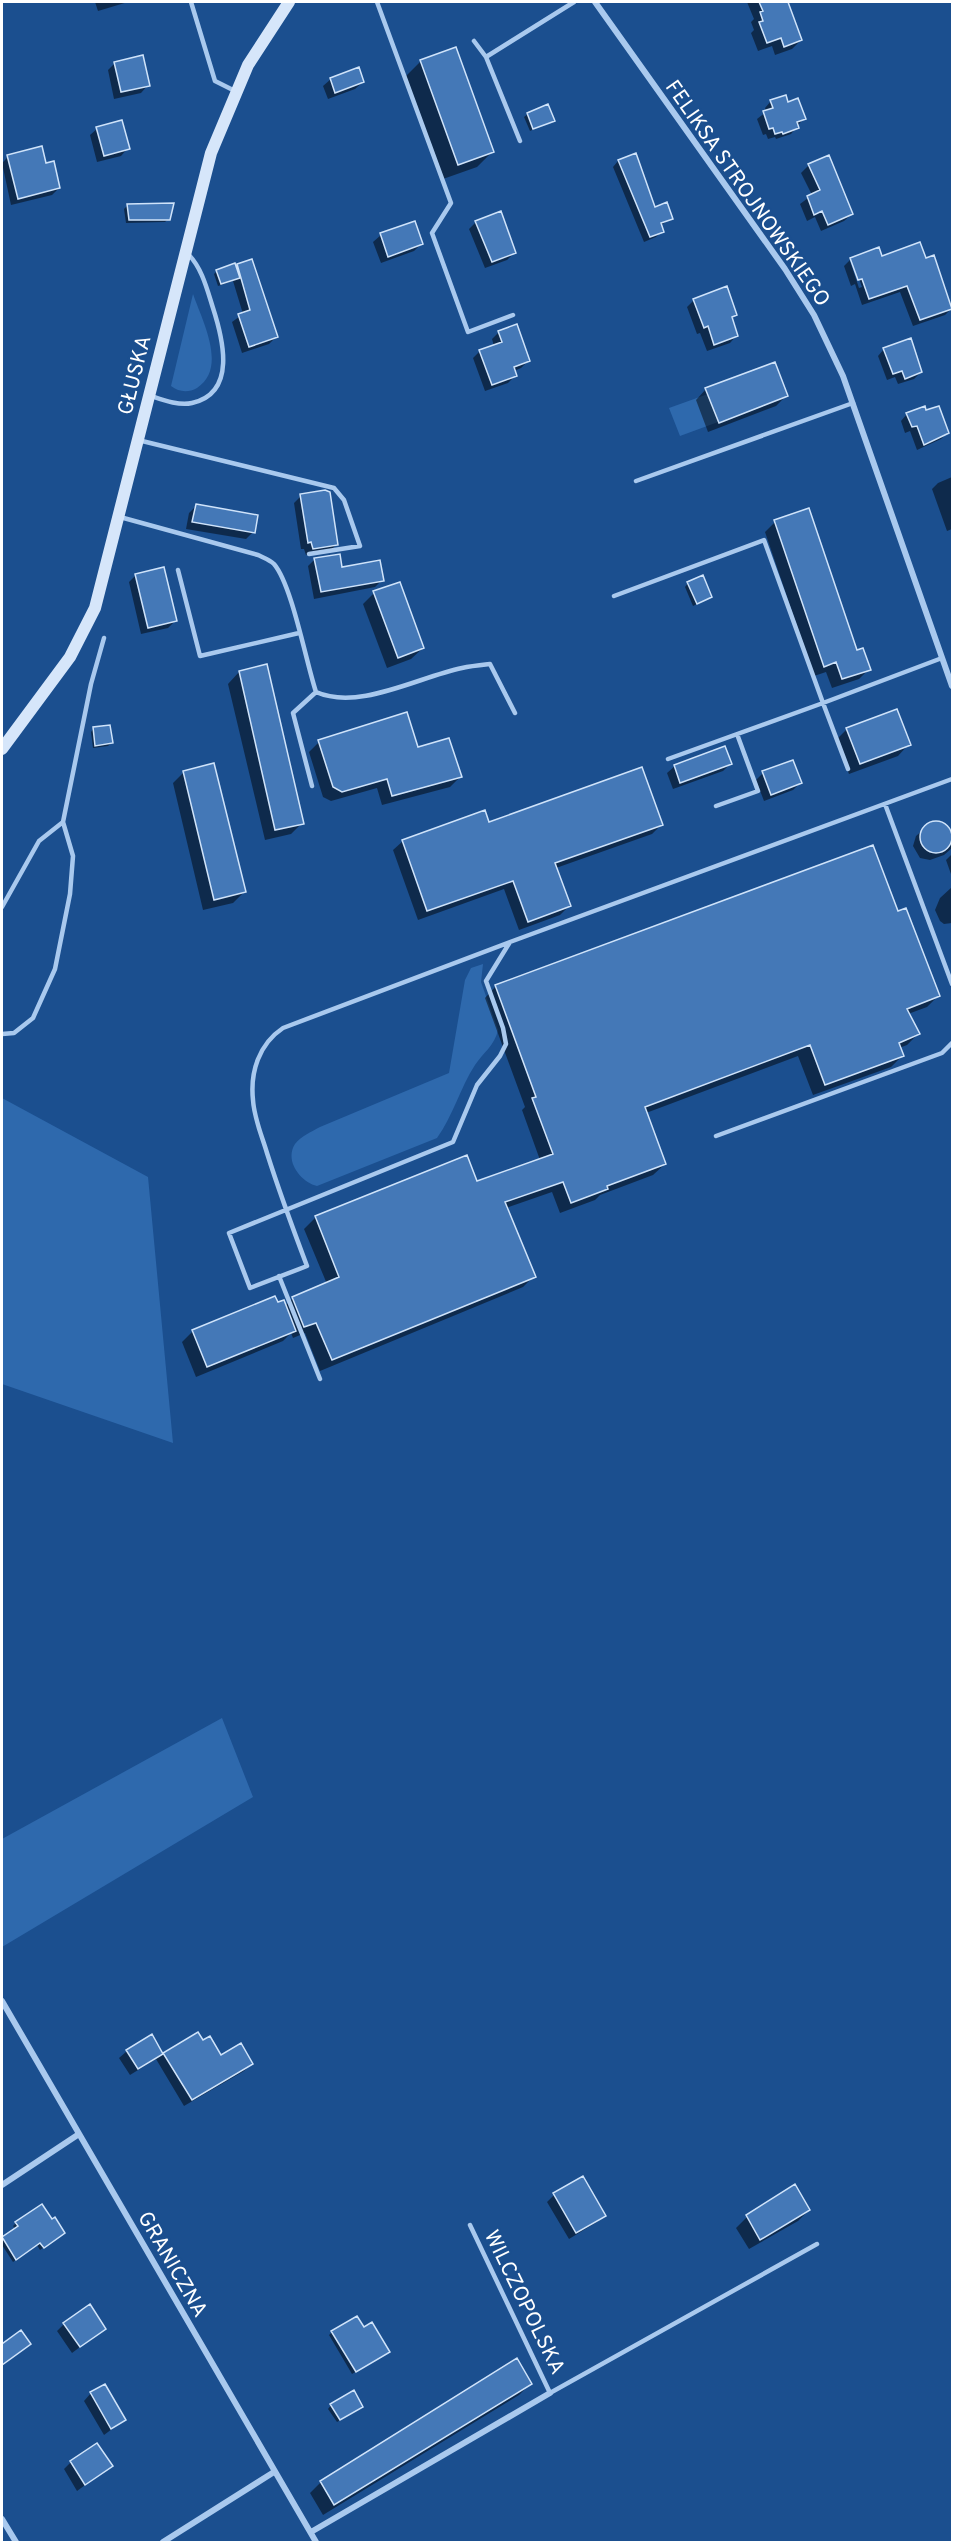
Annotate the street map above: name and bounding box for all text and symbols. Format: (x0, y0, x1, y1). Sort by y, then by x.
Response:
street label: FELIKSA STROJNOWSKIEGO (658, 75, 835, 312)
street label: GŁUSKA (113, 333, 158, 418)
street label: GRANICZNA (131, 2207, 213, 2323)
street label: WILCZOPOLSKA (477, 2226, 570, 2379)

